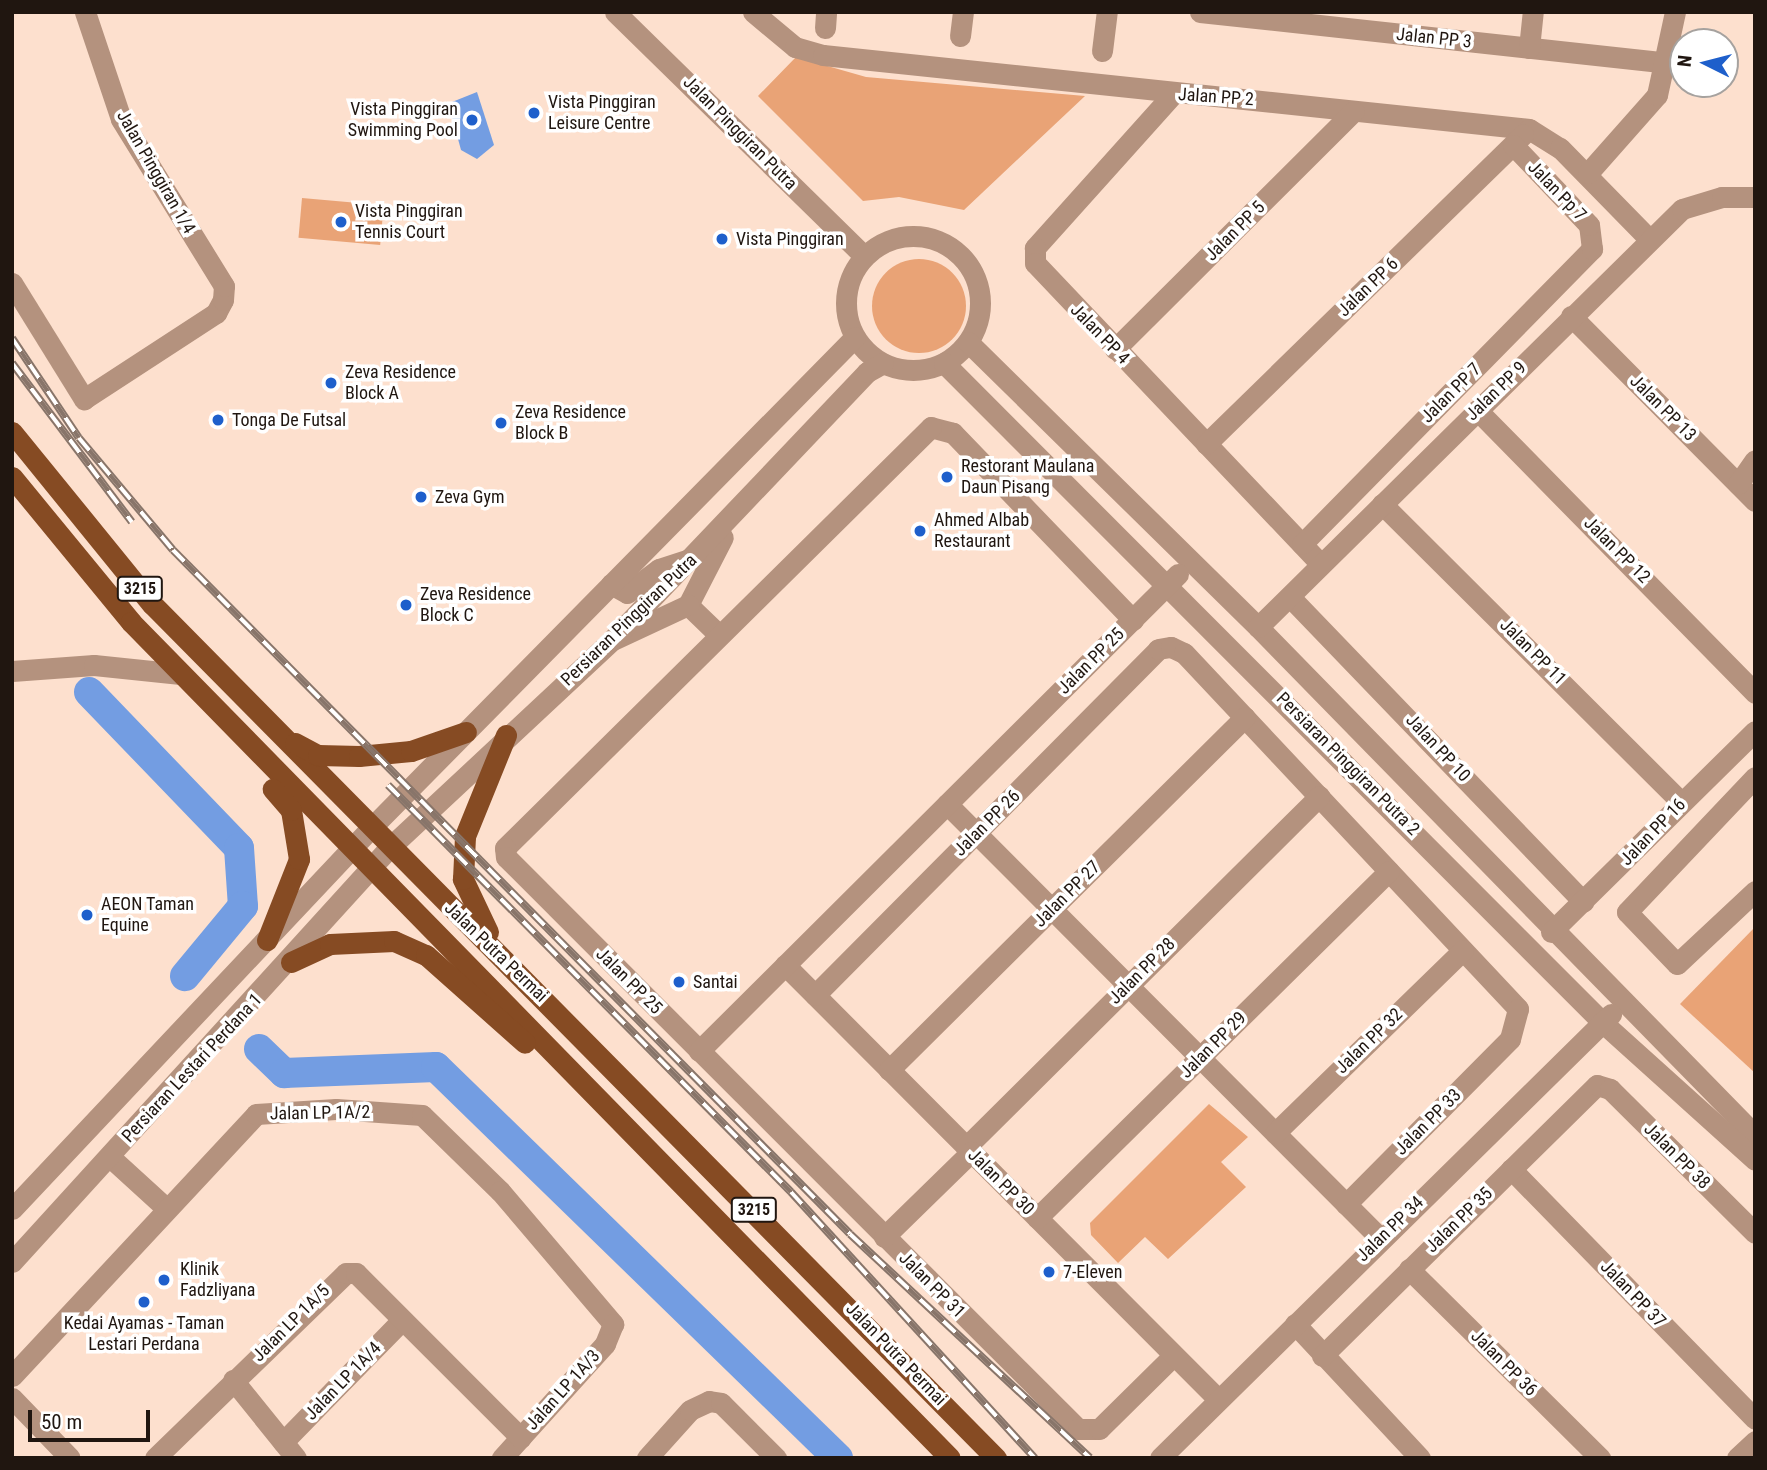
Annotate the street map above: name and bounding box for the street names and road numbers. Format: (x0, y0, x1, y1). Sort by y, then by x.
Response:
street label: Jalan PP 3 (1395, 23, 1473, 53)
street label: Jalan Pinggiran Putra (679, 72, 801, 194)
street label: Jalan PP 2 (1177, 84, 1255, 110)
street label: Jalan Pinggiran 1/4 (112, 107, 200, 237)
street label: Jalan Pp 7 (1523, 157, 1591, 225)
street label: Jalan PP 5 (1201, 197, 1269, 265)
street label: Jalan PP 6 (1333, 253, 1403, 321)
street label: Jalan PP 4 (1066, 299, 1134, 369)
street label: Jalan PP 9 (1461, 357, 1531, 425)
street label: Jalan PP 7 (1417, 359, 1485, 427)
street label: Jalan PP 13 (1625, 370, 1701, 446)
street label: Jalan PP 12 (1579, 512, 1655, 588)
street label: Persiaran Pinggiran Putra (557, 550, 701, 690)
road number: 3215 (116, 576, 164, 602)
street label: Jalan PP 11 (1495, 614, 1571, 690)
street label: Jalan PP 25 (1053, 623, 1129, 699)
street label: Persiaran Pinggiran Putra 2 (1272, 688, 1424, 840)
street label: Jalan PP 10 (1401, 710, 1475, 786)
street label: Jalan PP 26 (949, 785, 1025, 861)
street label: Jalan PP 16 (1616, 794, 1690, 870)
street label: Jalan PP 27 (1029, 856, 1105, 932)
street label: Jalan Putra Permai (440, 897, 552, 1007)
street label: Jalan PP 28 (1104, 933, 1180, 1009)
street label: Jalan PP 25 (591, 943, 667, 1019)
street label: Persiaran Lestari Perdana 1 (117, 989, 267, 1147)
street label: Jalan PP 32 (1331, 1004, 1407, 1078)
street label: Jalan PP 29 (1175, 1007, 1251, 1083)
street label: Jalan PP 33 (1390, 1084, 1466, 1160)
street label: Jalan LP 1A/2 (270, 1101, 370, 1125)
street label: Jalan PP 38 (1639, 1118, 1715, 1194)
street label: Jalan PP 30 (963, 1144, 1039, 1220)
street label: Jalan PP 35 (1421, 1183, 1497, 1257)
street label: Jalan PP 34 (1352, 1192, 1428, 1266)
road number: 3215 (730, 1198, 778, 1222)
street label: Jalan PP 31 (894, 1247, 970, 1323)
street label: Jalan PP 37 (1596, 1256, 1670, 1332)
street label: Jalan LP 1A/5 (248, 1280, 334, 1366)
street label: Jalan Putra Permai (841, 1298, 951, 1410)
street label: Jalan PP 36 (1466, 1325, 1542, 1401)
street label: Jalan LP 1A/4 (300, 1337, 386, 1425)
street label: Jalan LP 1A/3 (521, 1345, 605, 1435)

